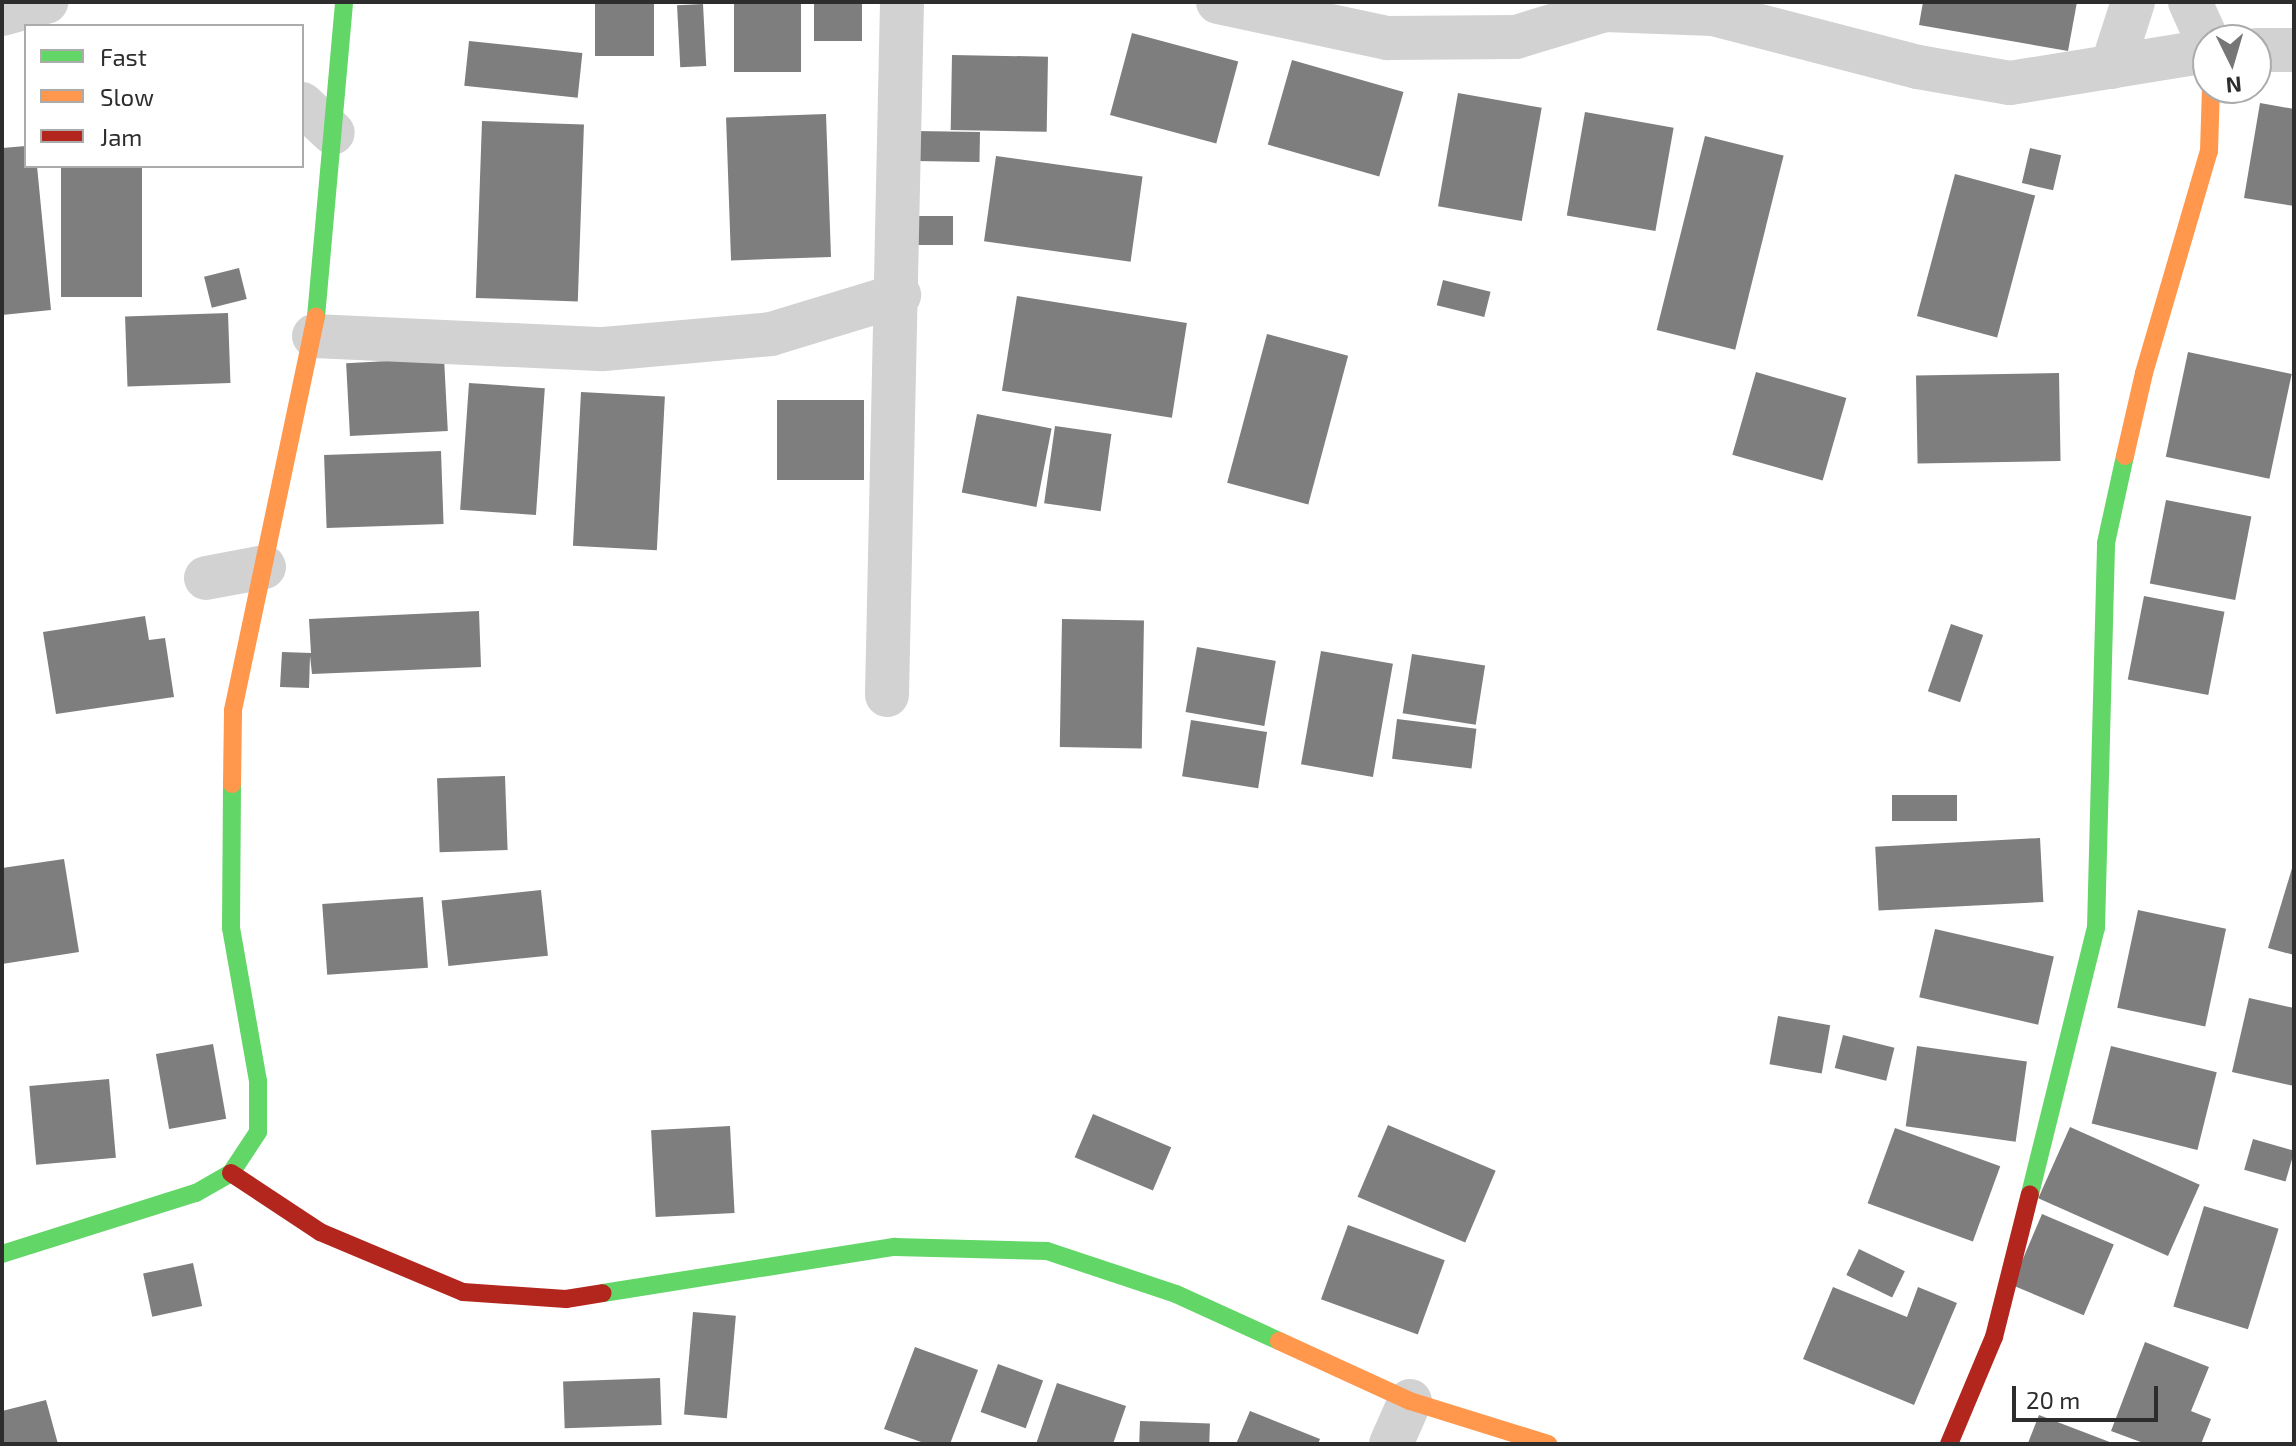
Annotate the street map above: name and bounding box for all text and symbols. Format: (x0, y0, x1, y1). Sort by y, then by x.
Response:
legend (24, 24, 304, 168)
north arrow (2192, 24, 2272, 104)
text: Fast (100, 42, 147, 71)
text: N (2225, 72, 2243, 100)
text: Slow (100, 82, 154, 111)
text: Jam (100, 122, 142, 151)
scale bar (2016, 1370, 2162, 1420)
text: 20 m (2026, 1385, 2080, 1414)

